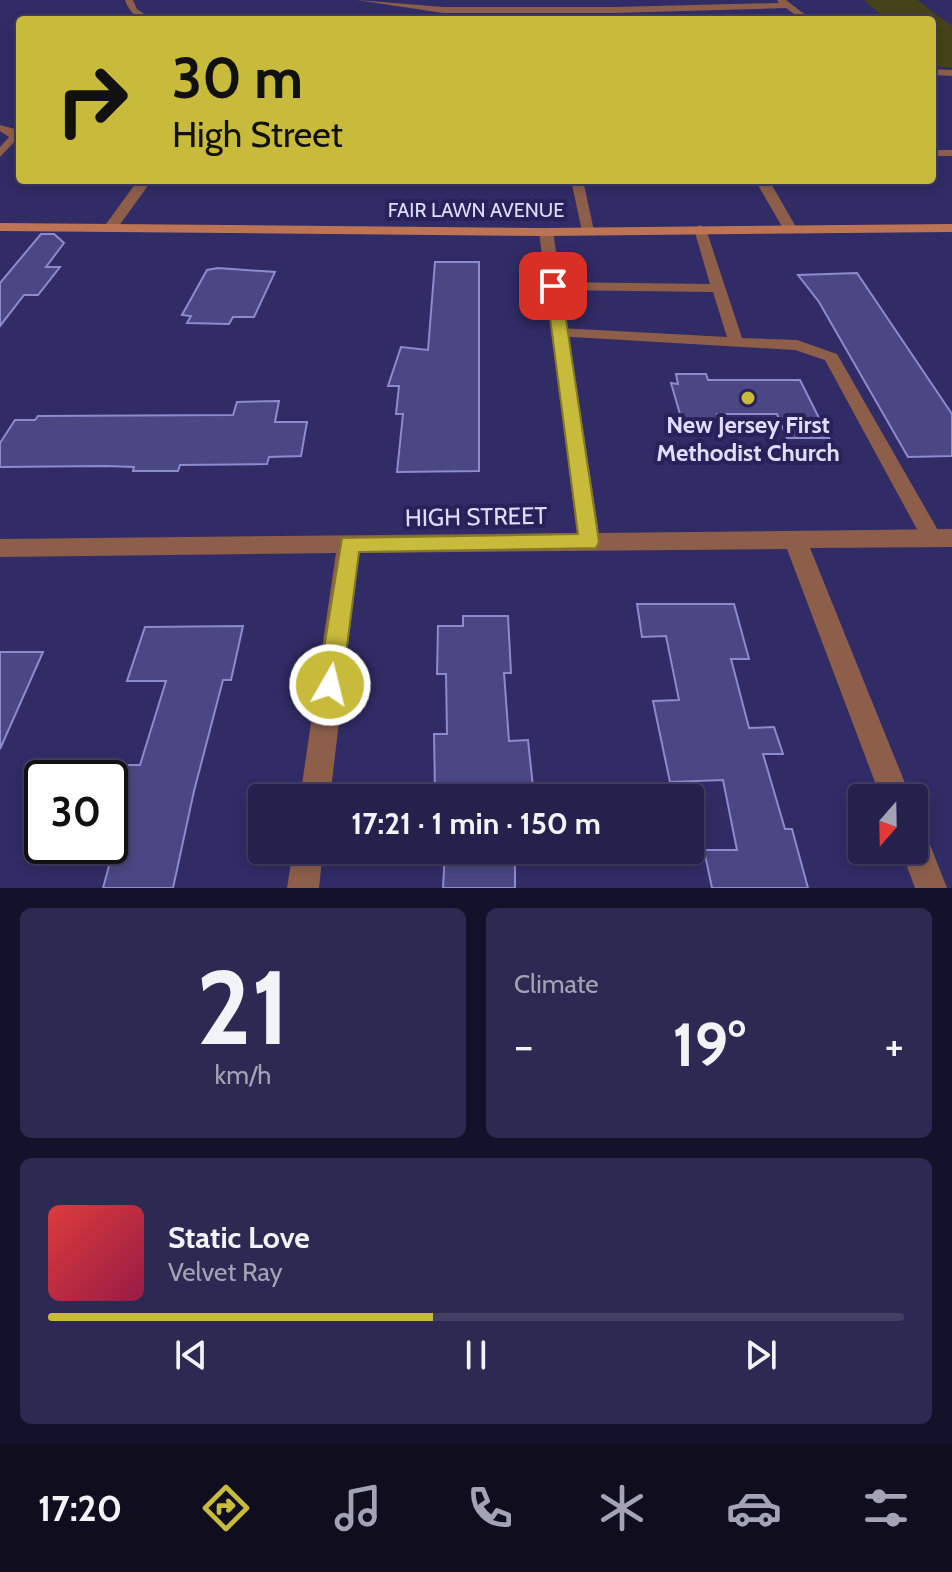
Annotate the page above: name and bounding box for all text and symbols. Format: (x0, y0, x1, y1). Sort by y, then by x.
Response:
text: 30 m (172, 44, 303, 112)
icon: right (40, 48, 144, 152)
text: High Street (172, 112, 343, 156)
street label: FAIR LAWN AVENUE (388, 198, 564, 222)
pin (519, 252, 587, 320)
icon: arrive (531, 264, 575, 308)
marker: New Jersey First Methodist Church (739, 389, 757, 407)
place label: New Jersey First Methodist Church (656, 410, 840, 467)
street label: HIGH STREET (405, 501, 548, 532)
position arrow (288, 643, 372, 727)
speed limit sign: 30 (24, 760, 128, 864)
north arrow (848, 784, 928, 864)
map controls (848, 784, 928, 864)
text: 17:21 · 1 min · 150 m (351, 805, 601, 842)
text: 21 (196, 944, 290, 1070)
text: Climate (514, 968, 599, 1000)
text: 19° (672, 1008, 746, 1081)
text: − (514, 1019, 533, 1072)
text: + (885, 1019, 904, 1072)
text: km/h (215, 1059, 271, 1091)
text: Static Love (168, 1219, 310, 1256)
text: Velvet Ray (168, 1256, 283, 1288)
icon: previous (169, 1333, 213, 1377)
icon: pause (454, 1333, 498, 1377)
icon: next (739, 1333, 783, 1377)
icon: directions (198, 1480, 254, 1536)
icon: music (330, 1480, 386, 1536)
icon: phone (462, 1480, 518, 1536)
icon: climate (594, 1480, 650, 1536)
icon: car (726, 1480, 782, 1536)
icon: filters (858, 1480, 914, 1536)
text: 17:20 (38, 1486, 122, 1530)

